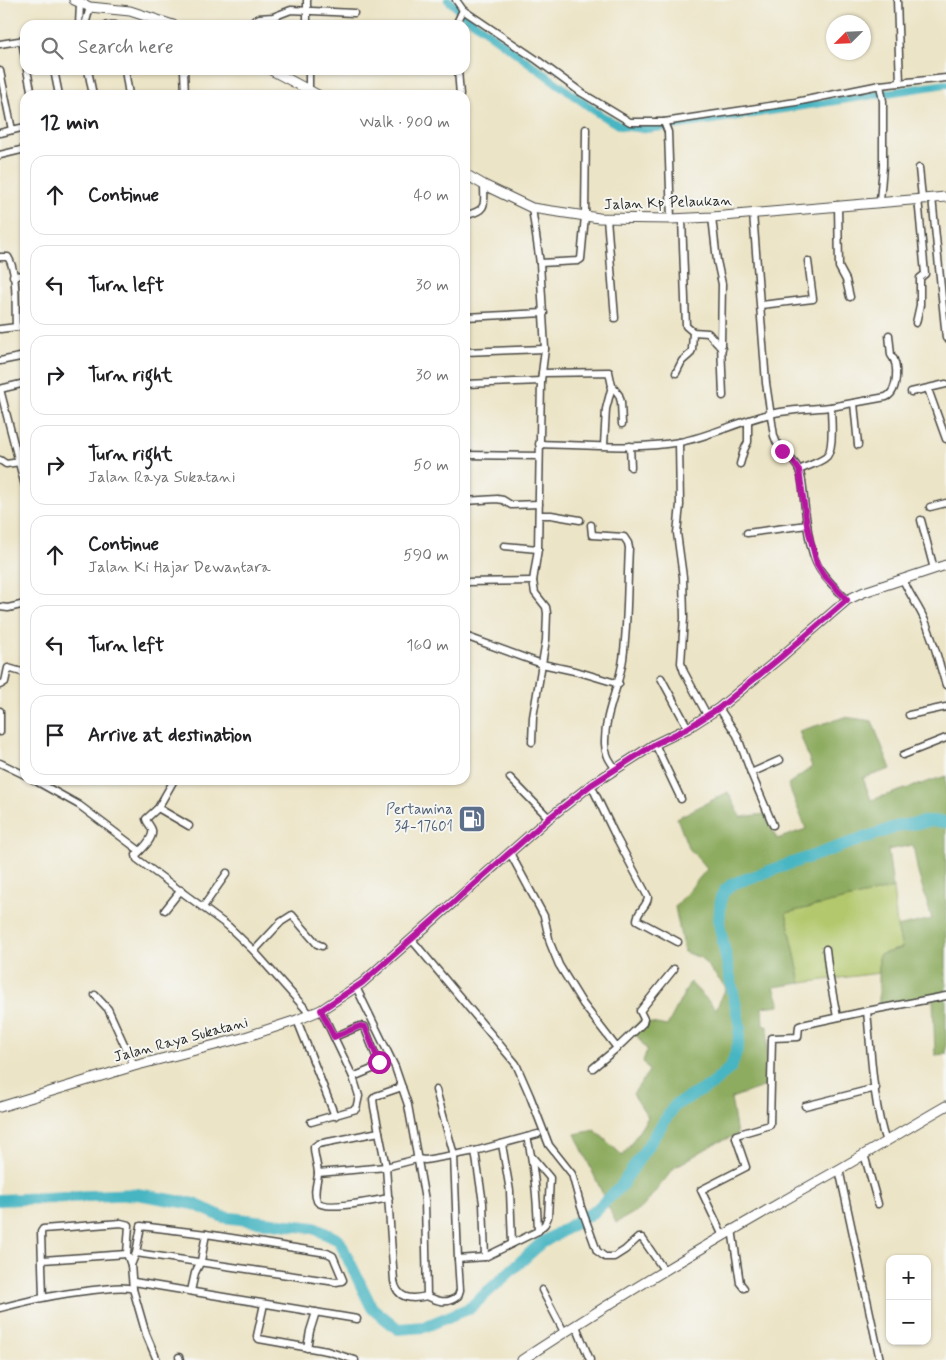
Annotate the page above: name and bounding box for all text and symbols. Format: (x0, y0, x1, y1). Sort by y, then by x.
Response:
north arrow (826, 15, 871, 60)
search box (20, 20, 470, 75)
icon: search (38, 34, 66, 62)
text: Search here (78, 35, 174, 60)
text: 12 min (40, 109, 99, 137)
text: Walk · 900 m (359, 112, 450, 133)
icon: ahead (41, 181, 69, 209)
text: Continue (88, 183, 159, 208)
text: 40 m (413, 185, 449, 206)
street label: Jalan Kp Pelaukan (604, 191, 733, 215)
icon: left (41, 271, 69, 299)
text: Turn left (88, 273, 164, 298)
text: 30 m (416, 275, 449, 296)
icon: right (41, 361, 69, 389)
text: Turn right (88, 363, 172, 388)
text: 30 m (416, 365, 449, 386)
route end (771, 440, 794, 463)
text: Turn right (88, 442, 172, 467)
icon: right (41, 451, 69, 479)
text: 50 m (413, 455, 449, 476)
text: Jalan Raya Sukatani (88, 467, 235, 488)
text: Continue (88, 532, 159, 557)
icon: ahead (41, 541, 69, 569)
text: 590 m (403, 545, 449, 566)
text: Jalan Ki Hajar Dewantara (88, 557, 271, 578)
icon: left (41, 631, 69, 659)
text: Turn left (88, 633, 164, 658)
text: 160 m (406, 635, 449, 656)
icon: arrive (41, 721, 69, 749)
text: Arrive at destination (88, 723, 252, 748)
place label: Pertamina 34-17601 (386, 800, 453, 837)
fuel station icon: Pertamina 34-17601 (457, 804, 487, 834)
street label: Jalan Raya Sukatani (112, 1012, 250, 1068)
route start (368, 1051, 391, 1074)
map controls (886, 1255, 931, 1345)
button: + (886, 1255, 931, 1300)
button: − (886, 1300, 931, 1345)

